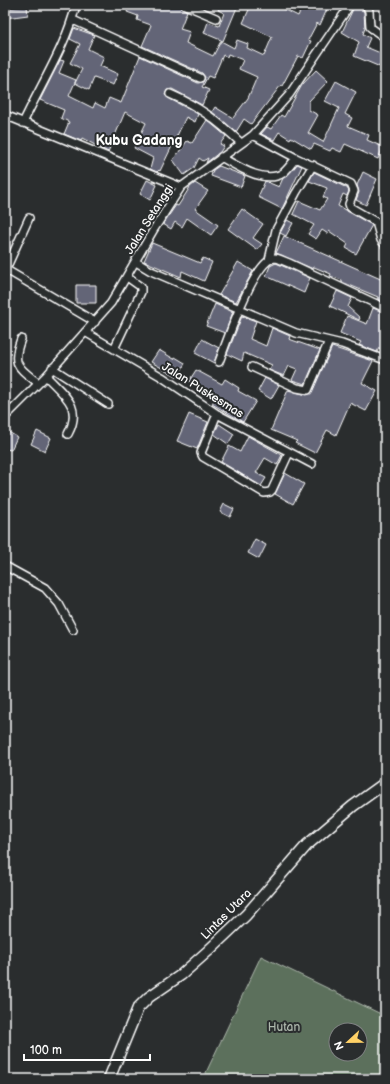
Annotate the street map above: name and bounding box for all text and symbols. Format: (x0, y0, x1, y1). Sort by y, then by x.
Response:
district label: Kubu Gadang (96, 132, 183, 149)
street label: Jalan Setanggi (122, 181, 177, 257)
street label: Jalan Puskesmas (159, 359, 247, 422)
street label: Lintas Utara (198, 886, 255, 943)
park label: Hutan (268, 1020, 300, 1035)
north arrow (328, 1022, 368, 1062)
scale bar (24, 1036, 150, 1062)
text: N (332, 1039, 347, 1052)
text: 100 m (30, 1043, 62, 1058)

